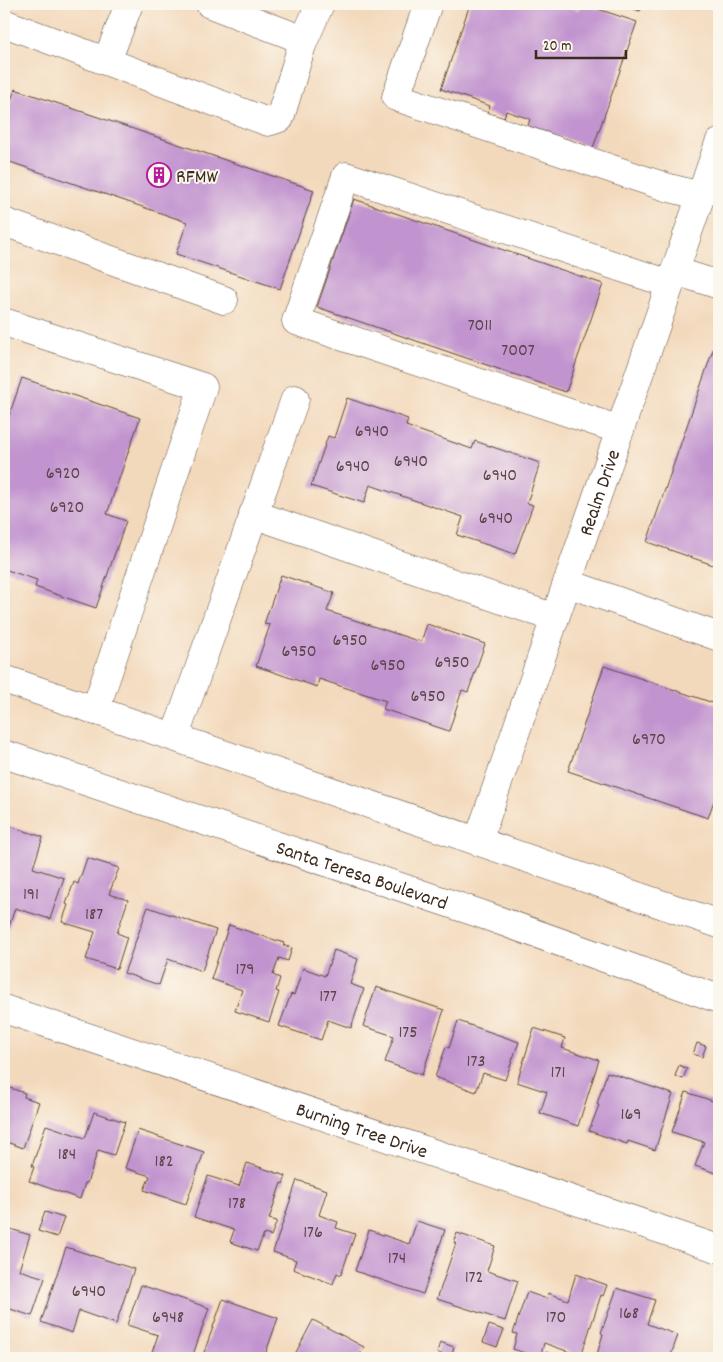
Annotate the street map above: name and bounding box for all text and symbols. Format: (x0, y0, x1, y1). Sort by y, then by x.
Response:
scale bar (536, 28, 626, 60)
text: 20 m (543, 36, 571, 58)
building icon: RFMW (146, 162, 172, 188)
place label: RFMW (176, 164, 218, 192)
house number: 7011 (468, 314, 492, 339)
house number: 7007 (501, 339, 535, 364)
house number: 6940 (355, 420, 389, 445)
street label: Realm Drive (573, 446, 629, 540)
house number: 6940 (394, 450, 428, 475)
house number: 6940 (336, 455, 370, 480)
house number: 6920 (46, 462, 80, 487)
house number: 6940 (483, 464, 517, 489)
house number: 6920 (50, 496, 84, 521)
house number: 6940 (479, 507, 513, 532)
house number: 6950 (332, 629, 368, 654)
house number: 6950 (281, 640, 317, 665)
house number: 6950 (434, 651, 470, 676)
house number: 6950 (370, 654, 406, 679)
house number: 6950 (410, 685, 446, 710)
house number: 6970 (632, 728, 666, 753)
street label: Santa Teresa Boulevard (272, 835, 451, 919)
house number: 191 (23, 883, 39, 908)
house number: 187 (85, 903, 103, 928)
house number: 179 (235, 958, 255, 983)
house number: 177 (319, 985, 337, 1010)
house number: 175 (398, 1021, 418, 1046)
house number: 173 (467, 1050, 485, 1075)
house number: 171 (551, 1061, 565, 1086)
street label: Burning Tree Drive (292, 1097, 431, 1167)
house number: 169 (620, 1103, 642, 1128)
house number: 184 (58, 1143, 76, 1168)
house number: 182 (154, 1150, 174, 1175)
house number: 178 (228, 1192, 246, 1217)
house number: 176 (303, 1221, 323, 1246)
house number: 174 (388, 1247, 406, 1272)
house number: 172 (465, 1266, 483, 1291)
house number: 6940 (72, 1280, 106, 1305)
house number: 168 (619, 1302, 639, 1327)
house number: 6948 (152, 1306, 184, 1331)
house number: 170 (546, 1306, 566, 1331)

